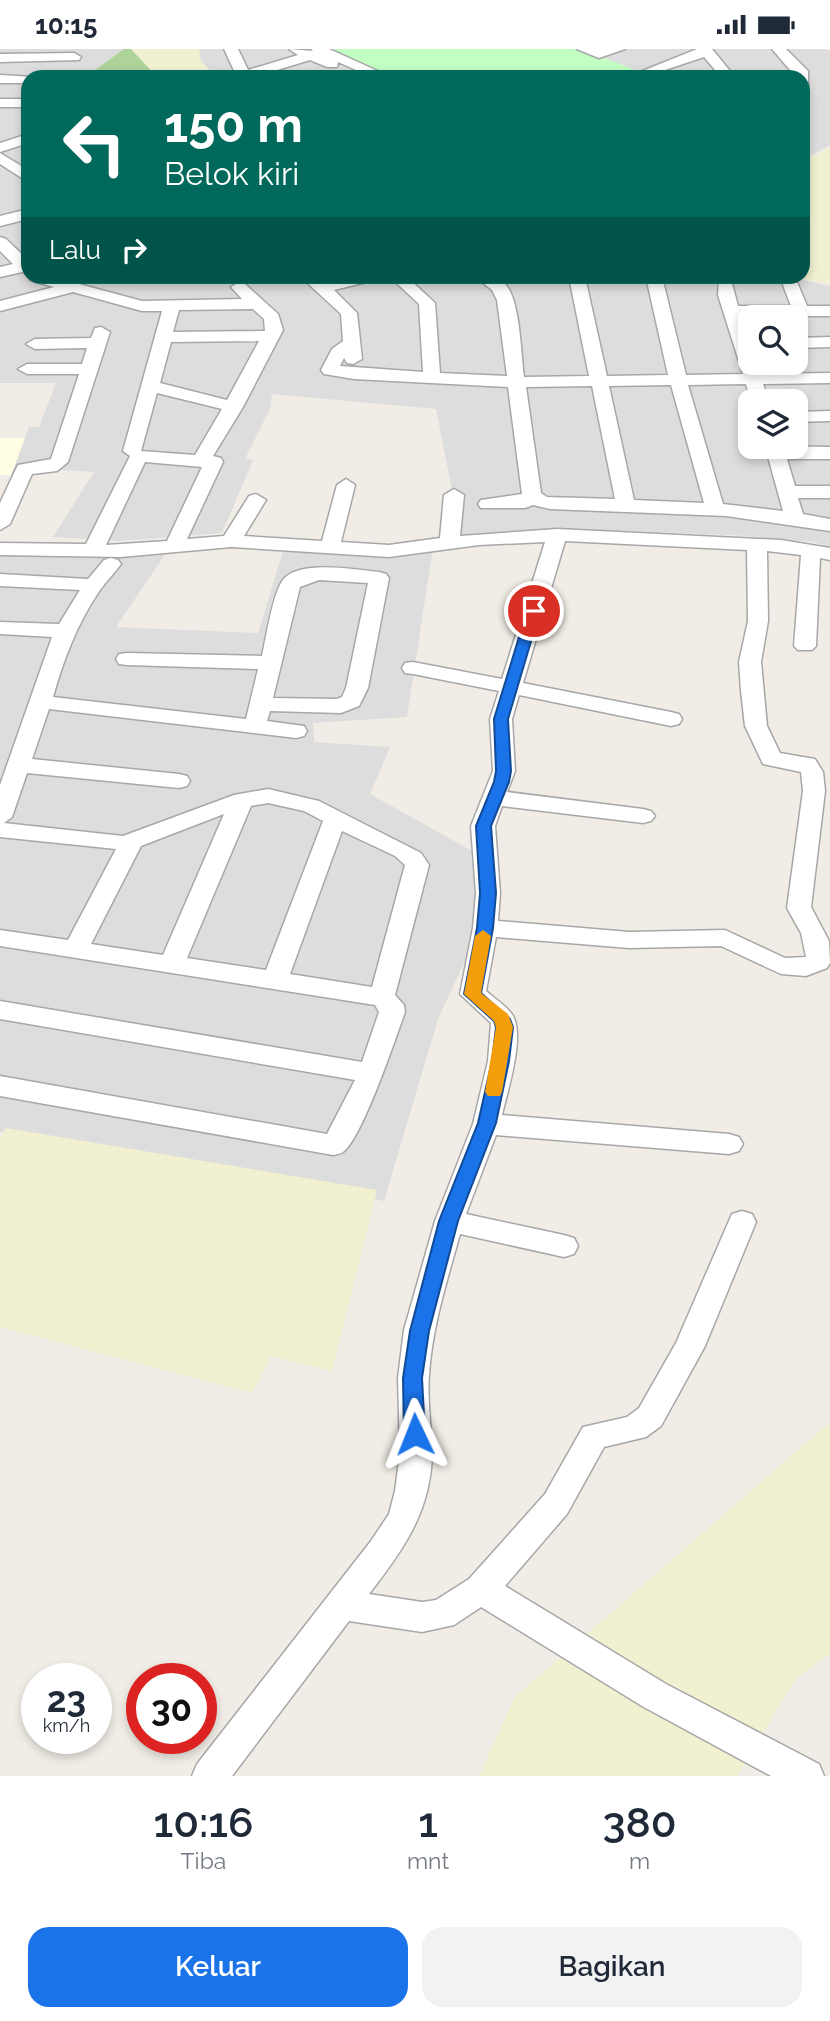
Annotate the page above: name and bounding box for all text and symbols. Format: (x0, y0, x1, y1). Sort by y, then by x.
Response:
text: 10:15 (35, 10, 97, 40)
text: 150 m (164, 96, 303, 153)
icon: left (49, 98, 140, 189)
text: Belok kiri (164, 155, 299, 192)
icon: right (115, 231, 153, 269)
text: Lalu (49, 235, 101, 265)
map controls (738, 305, 808, 459)
button: search (738, 305, 808, 375)
button: layers (738, 389, 808, 459)
pin (504, 581, 564, 641)
icon: arrive (515, 592, 553, 630)
position arrow (378, 1397, 452, 1471)
speed limit sign: 30 (126, 1663, 217, 1754)
text: 23 (47, 1679, 86, 1720)
text: km/h (43, 1715, 90, 1736)
text: 10:16 (153, 1798, 254, 1847)
text: 1 (418, 1798, 438, 1847)
text: 380 (602, 1798, 677, 1847)
text: Tiba (181, 1847, 226, 1874)
text: mnt (407, 1847, 449, 1874)
text: m (629, 1847, 650, 1874)
button: Keluar (28, 1927, 408, 2007)
button: Bagikan (422, 1927, 802, 2007)

